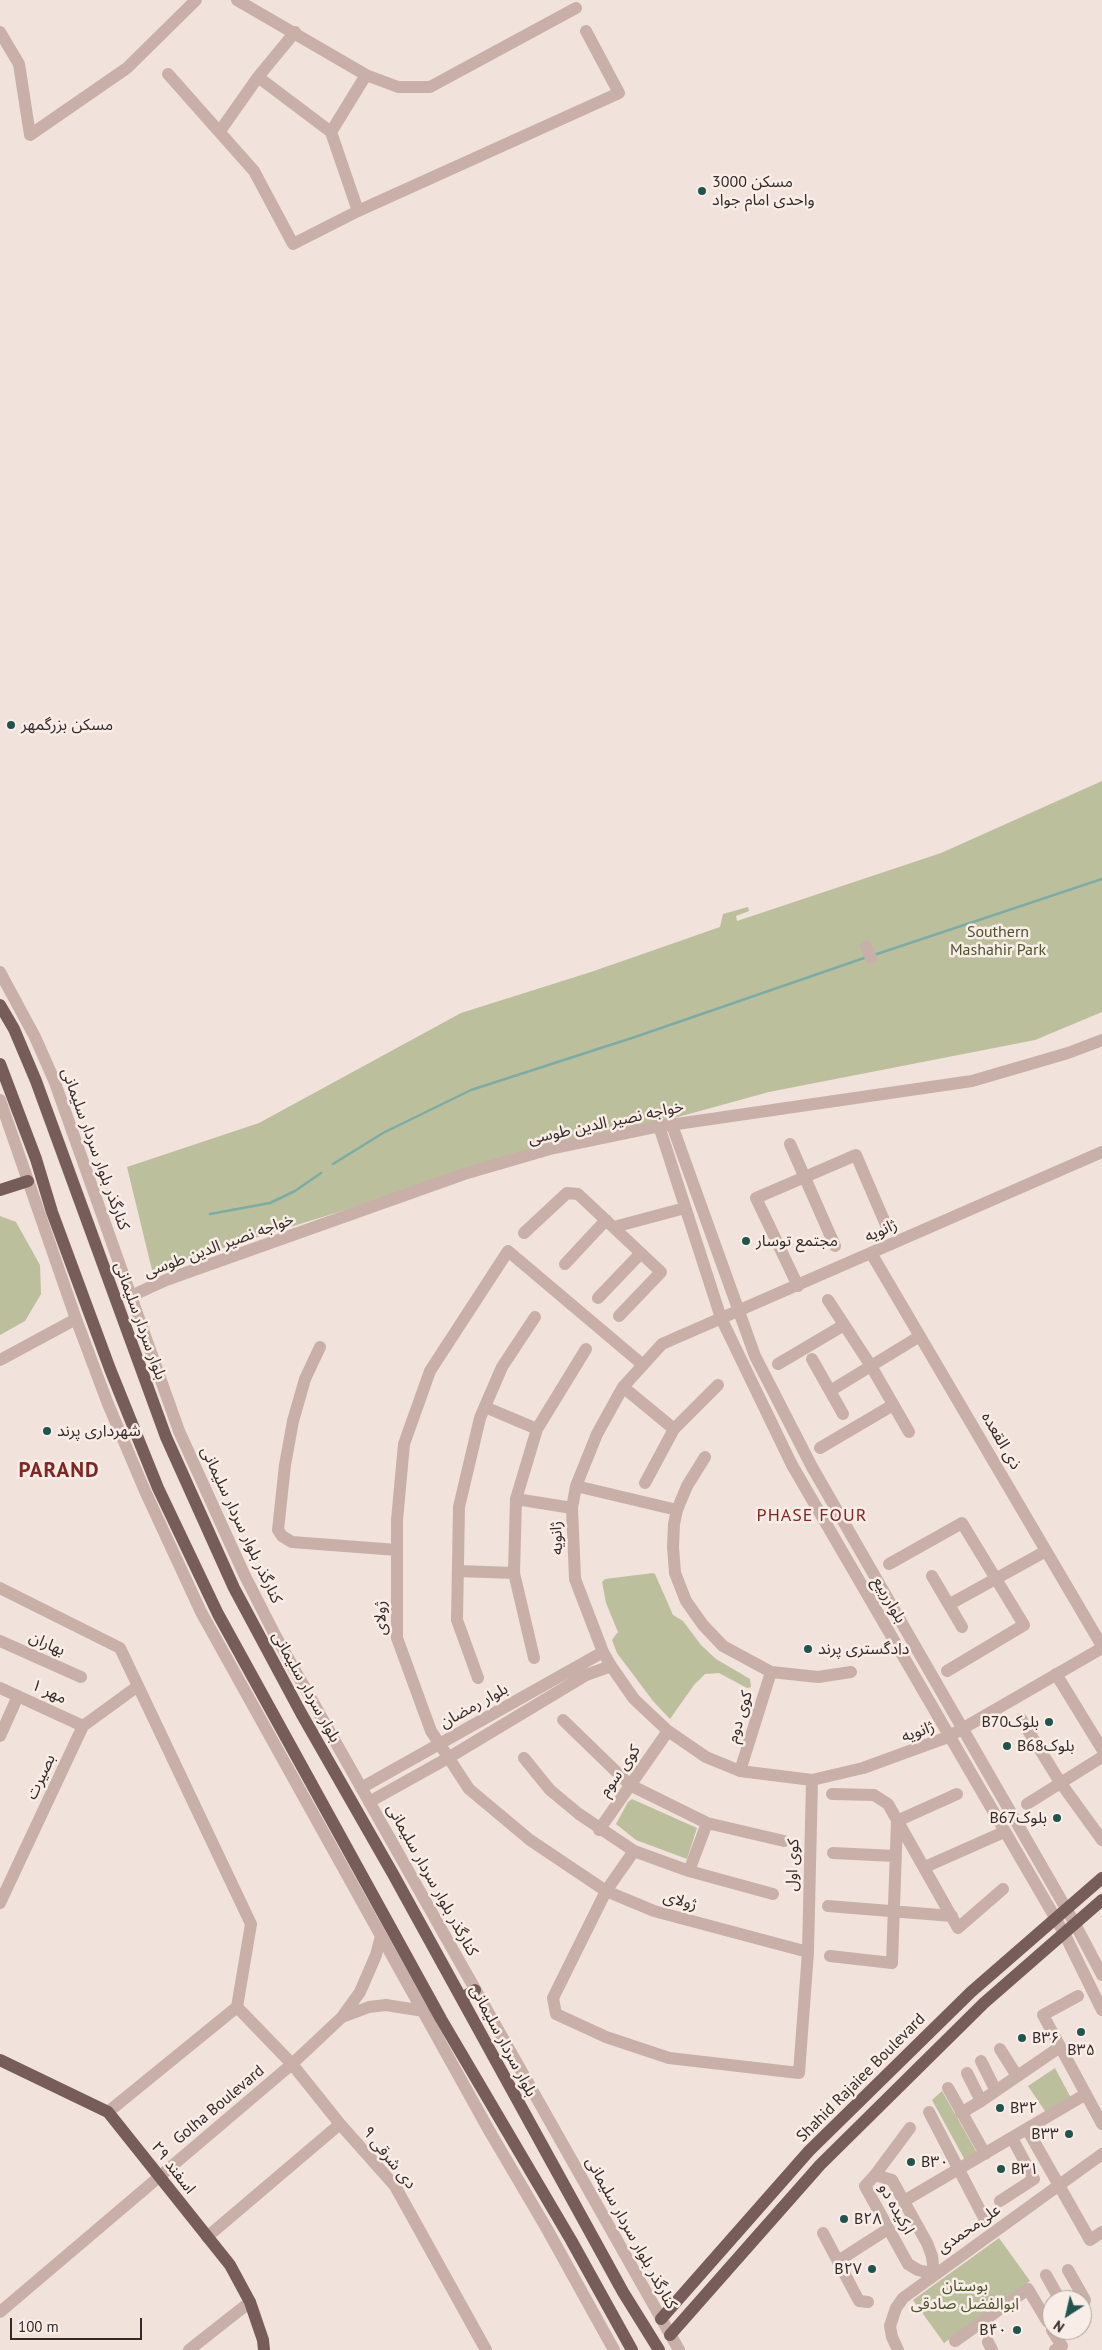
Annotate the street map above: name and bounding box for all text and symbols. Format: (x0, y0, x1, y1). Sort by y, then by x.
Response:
place label: مسکن 3000 واحدی امام جواد (712, 172, 815, 210)
marker: مسکن 3000 واحدی امام جواد (696, 185, 708, 197)
place label: مسکن بزرگمهر (21, 715, 113, 735)
marker: مسکن بزرگمهر (5, 719, 17, 731)
park label: Southern Mashahir Park (950, 922, 1046, 960)
street label: کنارگذر بلوار سردار سلیمانی (57, 1065, 133, 1233)
street label: خواجه نصیر الدین طوسی (527, 1097, 685, 1149)
street label: خواجه نصیر الدین طوسی (141, 1210, 297, 1282)
street label: ژانویه (862, 1215, 900, 1247)
place label: مجتمع توسار (756, 1231, 838, 1251)
marker: مجتمع توسار (740, 1235, 752, 1247)
street label: بلوار سردار سلیمانی (110, 1260, 170, 1382)
street label: ذی القعده (977, 1409, 1025, 1473)
place label: شهرداری پرند (57, 1421, 141, 1441)
marker: شهرداری پرند (41, 1425, 53, 1437)
street label: کنارگذر بلوار سردار سلیمانی (196, 1443, 286, 1607)
district label: PARAND (18, 1458, 100, 1484)
district label: PHASE FOUR (755, 1505, 869, 1527)
street label: ژانویه (547, 1521, 567, 1555)
street label: بلوارربیع (868, 1573, 910, 1627)
street label: ژولای (371, 1601, 391, 1635)
street label: بهاران (26, 1628, 68, 1660)
street label: بلوار سردار سلیمانی (268, 1628, 344, 1746)
place label: دادگستری پرند (818, 1639, 909, 1659)
marker: دادگستری پرند (802, 1643, 814, 1655)
street label: مهر ۱ (29, 1676, 69, 1708)
street label: بلوار رمضان (437, 1679, 511, 1733)
street label: کوی دوم (723, 1689, 757, 1745)
place label: B70بلوک (982, 1712, 1039, 1732)
marker: B70بلوک (1043, 1716, 1055, 1728)
street label: ژانویه (899, 1717, 937, 1747)
place label: B68بلوک (1017, 1736, 1074, 1756)
marker: B68بلوک (1001, 1740, 1013, 1752)
street label: کوی سوم (595, 1742, 645, 1800)
street label: بصیرت (22, 1751, 60, 1803)
street label: کنارگذر بلوار سردار سلیمانی (382, 1801, 482, 1959)
place label: B67بلوک (990, 1808, 1047, 1828)
marker: B67بلوک (1051, 1812, 1063, 1824)
street label: کوی اول (782, 1838, 804, 1892)
street label: ژولای (661, 1887, 699, 1915)
street label: بلوار سردار سلیمانی (465, 1982, 541, 2100)
street label: Shahid Rajaiee Boulevard (793, 2010, 929, 2146)
marker: B۳۵ (1075, 2026, 1087, 2038)
place label: B۳۶ (1032, 2028, 1060, 2048)
marker: B۳۶ (1016, 2032, 1028, 2044)
place label: B۳۵ (1067, 2040, 1095, 2060)
street label: Golha Boulevard (170, 2061, 268, 2149)
place label: B۳۲ (1010, 2098, 1038, 2118)
marker: B۳۲ (994, 2102, 1006, 2114)
street label: ۹ دی شرقی (358, 2123, 420, 2193)
place label: B۳۳ (1031, 2124, 1059, 2144)
marker: B۳۳ (1063, 2128, 1075, 2140)
street label: ۲۹ اسفند (147, 2138, 199, 2198)
place label: B۳۰ (921, 2152, 949, 2172)
street label: کنارگذر بلوار سردار سلیمانی (581, 2154, 681, 2312)
marker: B۳۰ (905, 2156, 917, 2168)
place label: B۳۱ (1011, 2159, 1039, 2179)
marker: B۳۱ (995, 2163, 1007, 2175)
street label: ارکیده دو (874, 2180, 918, 2238)
street label: علی‌محمدی (934, 2200, 1004, 2258)
place label: B۲۸ (854, 2209, 882, 2229)
marker: B۲۸ (838, 2213, 850, 2225)
place label: B۲۷ (834, 2259, 862, 2279)
marker: B۲۷ (866, 2263, 878, 2275)
park label: بوستان ابوالفضل صادقی (911, 2276, 1019, 2314)
north arrow (1042, 2290, 1092, 2340)
scale bar (12, 2308, 145, 2340)
text: N (1050, 2316, 1068, 2336)
text: 100 m (18, 2317, 59, 2336)
place label: B۴۰ (979, 2320, 1007, 2340)
marker: B۴۰ (1011, 2324, 1023, 2336)

